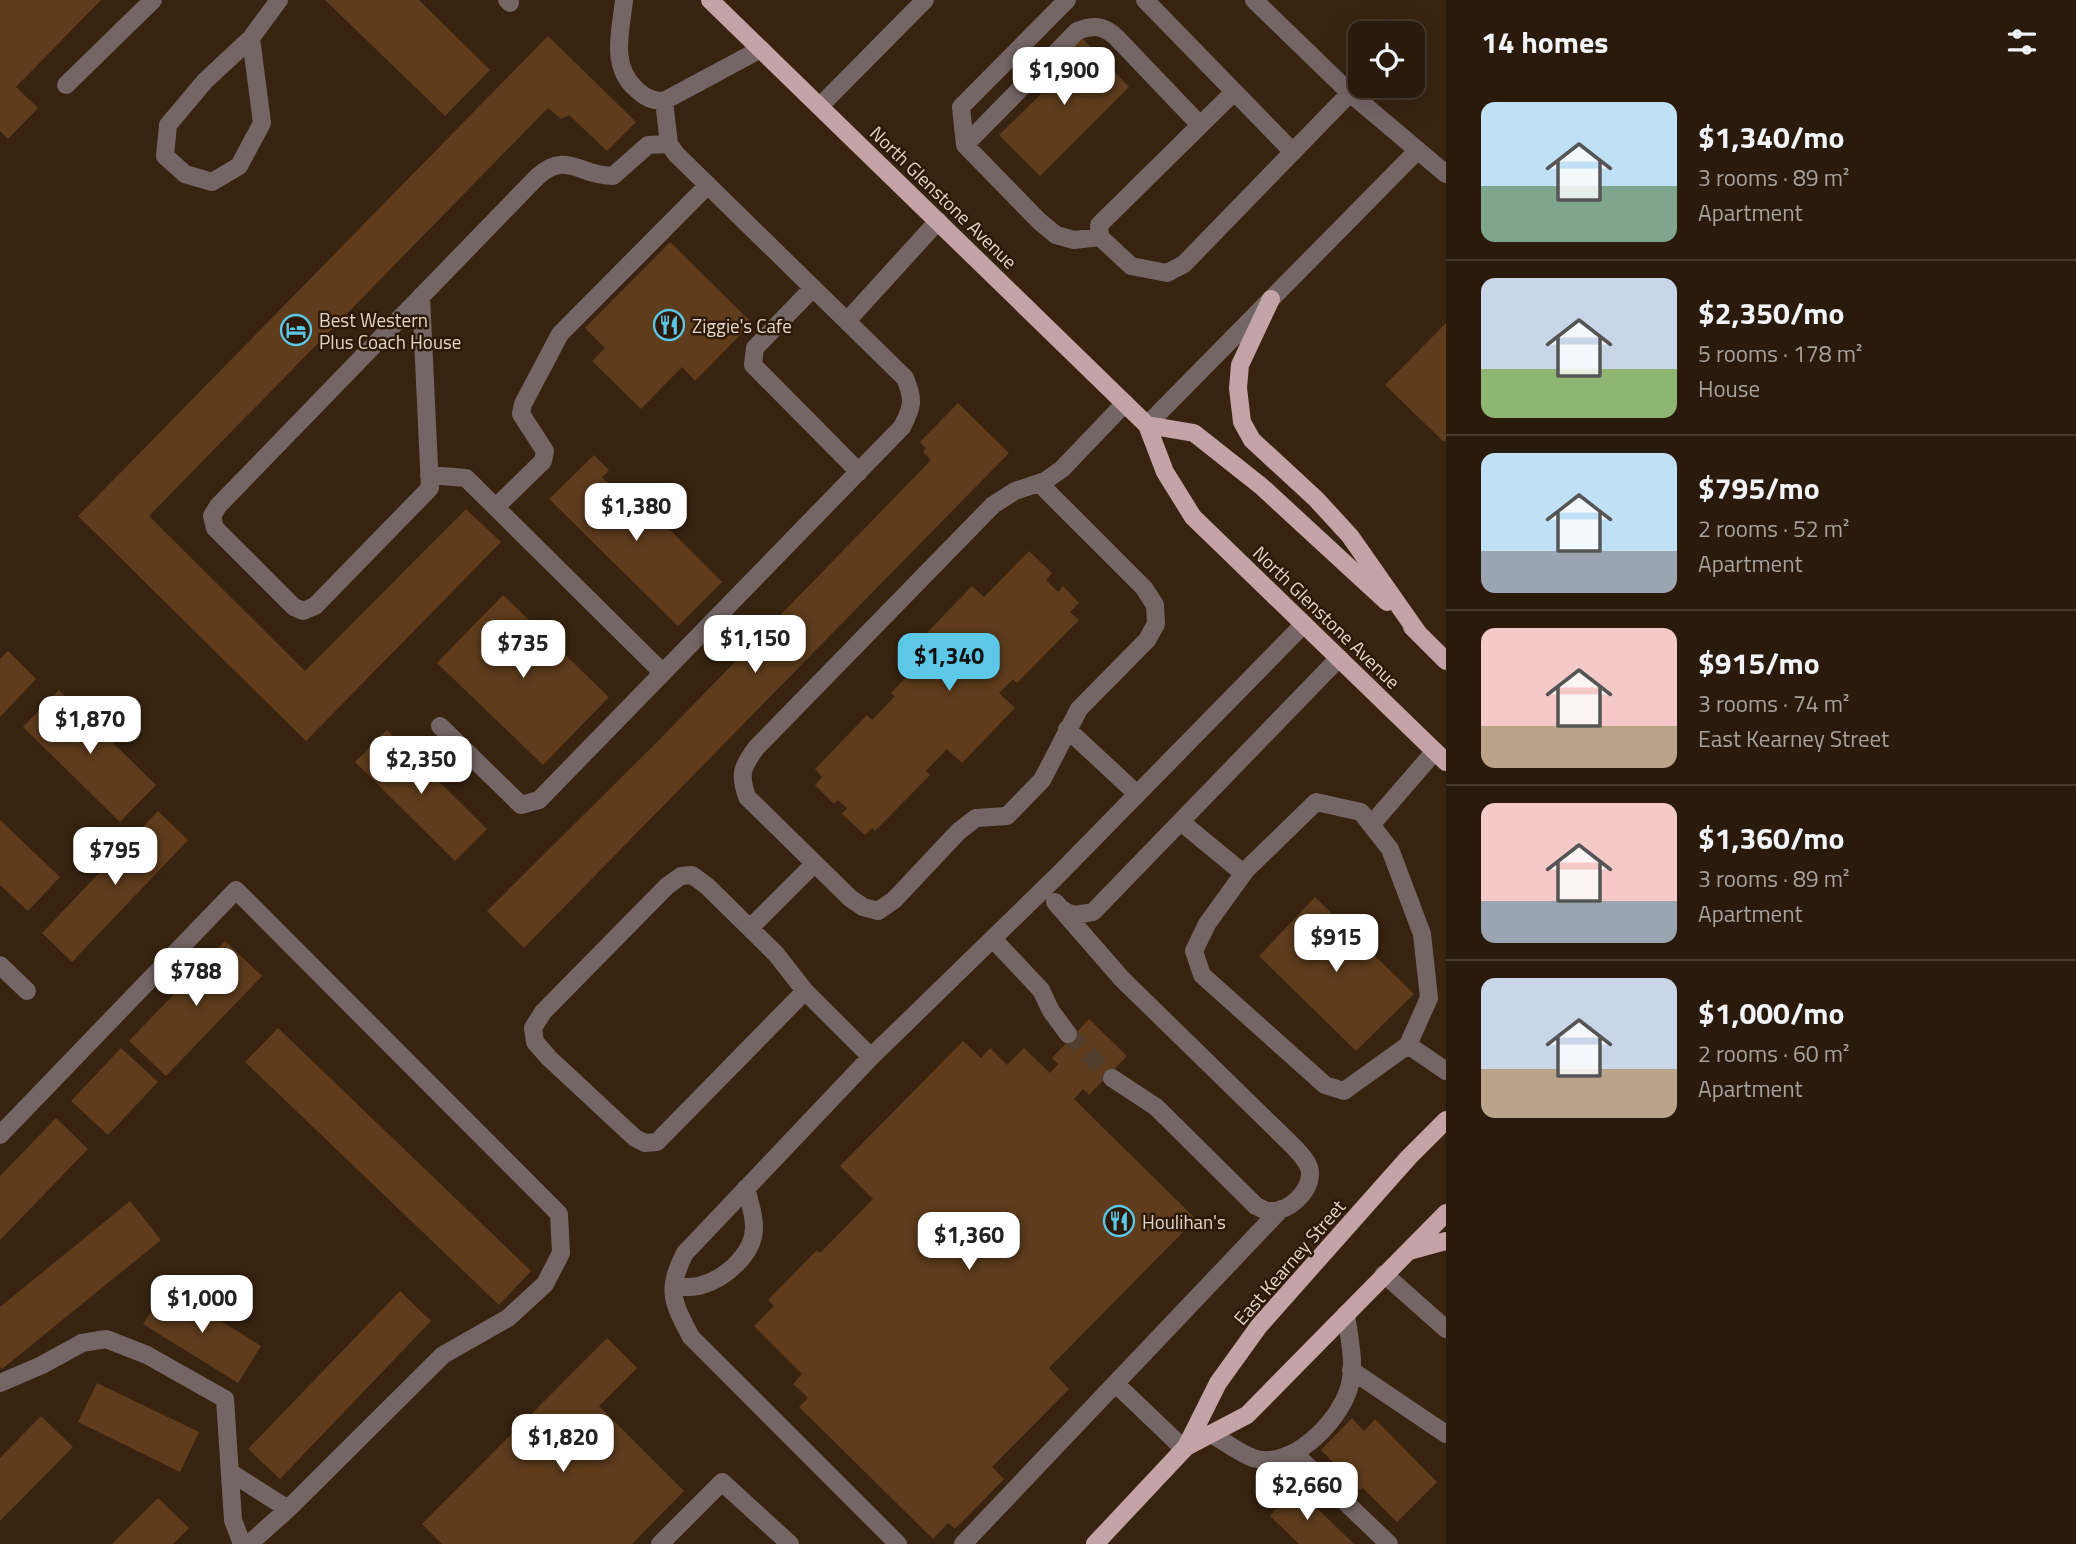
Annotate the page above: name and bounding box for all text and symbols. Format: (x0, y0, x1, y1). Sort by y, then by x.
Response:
text: 14 homes (1481, 19, 1608, 65)
map controls (1348, 21, 1425, 98)
button: locate (1348, 21, 1425, 98)
icon: filters (2003, 23, 2041, 61)
pin: $1,900 (1007, 48, 1121, 107)
text: $1,900 (1029, 52, 1099, 87)
text: $1,340/mo (1698, 114, 1844, 160)
street label: North Glenstone Avenue (864, 119, 1024, 275)
icon: home (1537, 130, 1621, 214)
text: 3 rooms · 89 m² (1698, 160, 1849, 195)
text: Apartment (1698, 195, 1803, 230)
text: $2,350/mo (1698, 290, 1844, 336)
place label: Best Western Plus Coach House (319, 305, 461, 356)
icon: home (1537, 306, 1621, 390)
restaurant icon: Ziggie's Cafe (652, 308, 686, 342)
place label: Ziggie's Cafe (692, 311, 792, 340)
hotel icon: Best Western Plus Coach House (279, 313, 313, 347)
text: 5 rooms · 178 m² (1698, 336, 1862, 371)
text: House (1698, 371, 1760, 406)
text: $795/mo (1698, 465, 1820, 511)
icon: home (1537, 481, 1621, 565)
pin: $1,380 (579, 484, 693, 543)
text: $1,380 (601, 488, 671, 523)
text: 2 rooms · 52 m² (1698, 511, 1849, 546)
street label: North Glenstone Avenue (1247, 539, 1407, 695)
text: Apartment (1698, 546, 1803, 581)
pin: $1,150 (698, 616, 812, 675)
pin: $735 (482, 620, 564, 680)
text: $1,150 (720, 620, 790, 655)
text: $735 (497, 625, 549, 660)
pin: $1,340 (892, 634, 1006, 693)
text: $1,340 (914, 638, 984, 673)
text: $915/mo (1698, 640, 1820, 686)
icon: home (1537, 656, 1621, 740)
text: 3 rooms · 74 m² (1698, 686, 1849, 721)
pin: $1,870 (33, 696, 147, 756)
text: $1,870 (55, 701, 125, 736)
text: East Kearney Street (1698, 721, 1889, 756)
pin: $2,350 (364, 736, 478, 796)
text: $2,350 (386, 741, 456, 776)
text: $1,360/mo (1698, 815, 1844, 861)
pin: $795 (74, 828, 156, 887)
icon: home (1537, 831, 1621, 915)
text: $795 (89, 832, 141, 867)
text: 3 rooms · 89 m² (1698, 861, 1849, 896)
text: Apartment (1698, 896, 1803, 931)
pin: $915 (1295, 914, 1377, 974)
text: $915 (1310, 919, 1362, 954)
pin: $788 (155, 948, 237, 1008)
text: $788 (170, 953, 222, 988)
text: $1,000/mo (1698, 990, 1844, 1036)
icon: home (1537, 1006, 1621, 1090)
text: 2 rooms · 60 m² (1698, 1036, 1849, 1071)
text: Apartment (1698, 1071, 1803, 1106)
street label: East Kearney Street (1226, 1193, 1352, 1331)
restaurant icon: Houlihan's (1102, 1204, 1136, 1238)
place label: Houlihan's (1142, 1207, 1226, 1236)
pin: $1,360 (912, 1212, 1026, 1272)
text: $1,360 (934, 1217, 1004, 1252)
pin: $1,000 (145, 1276, 259, 1335)
text: $1,000 (167, 1280, 237, 1315)
pin: $1,820 (506, 1414, 620, 1474)
text: $1,820 (528, 1419, 598, 1454)
pin: $2,660 (1250, 1462, 1364, 1522)
text: $2,660 (1272, 1467, 1342, 1502)

